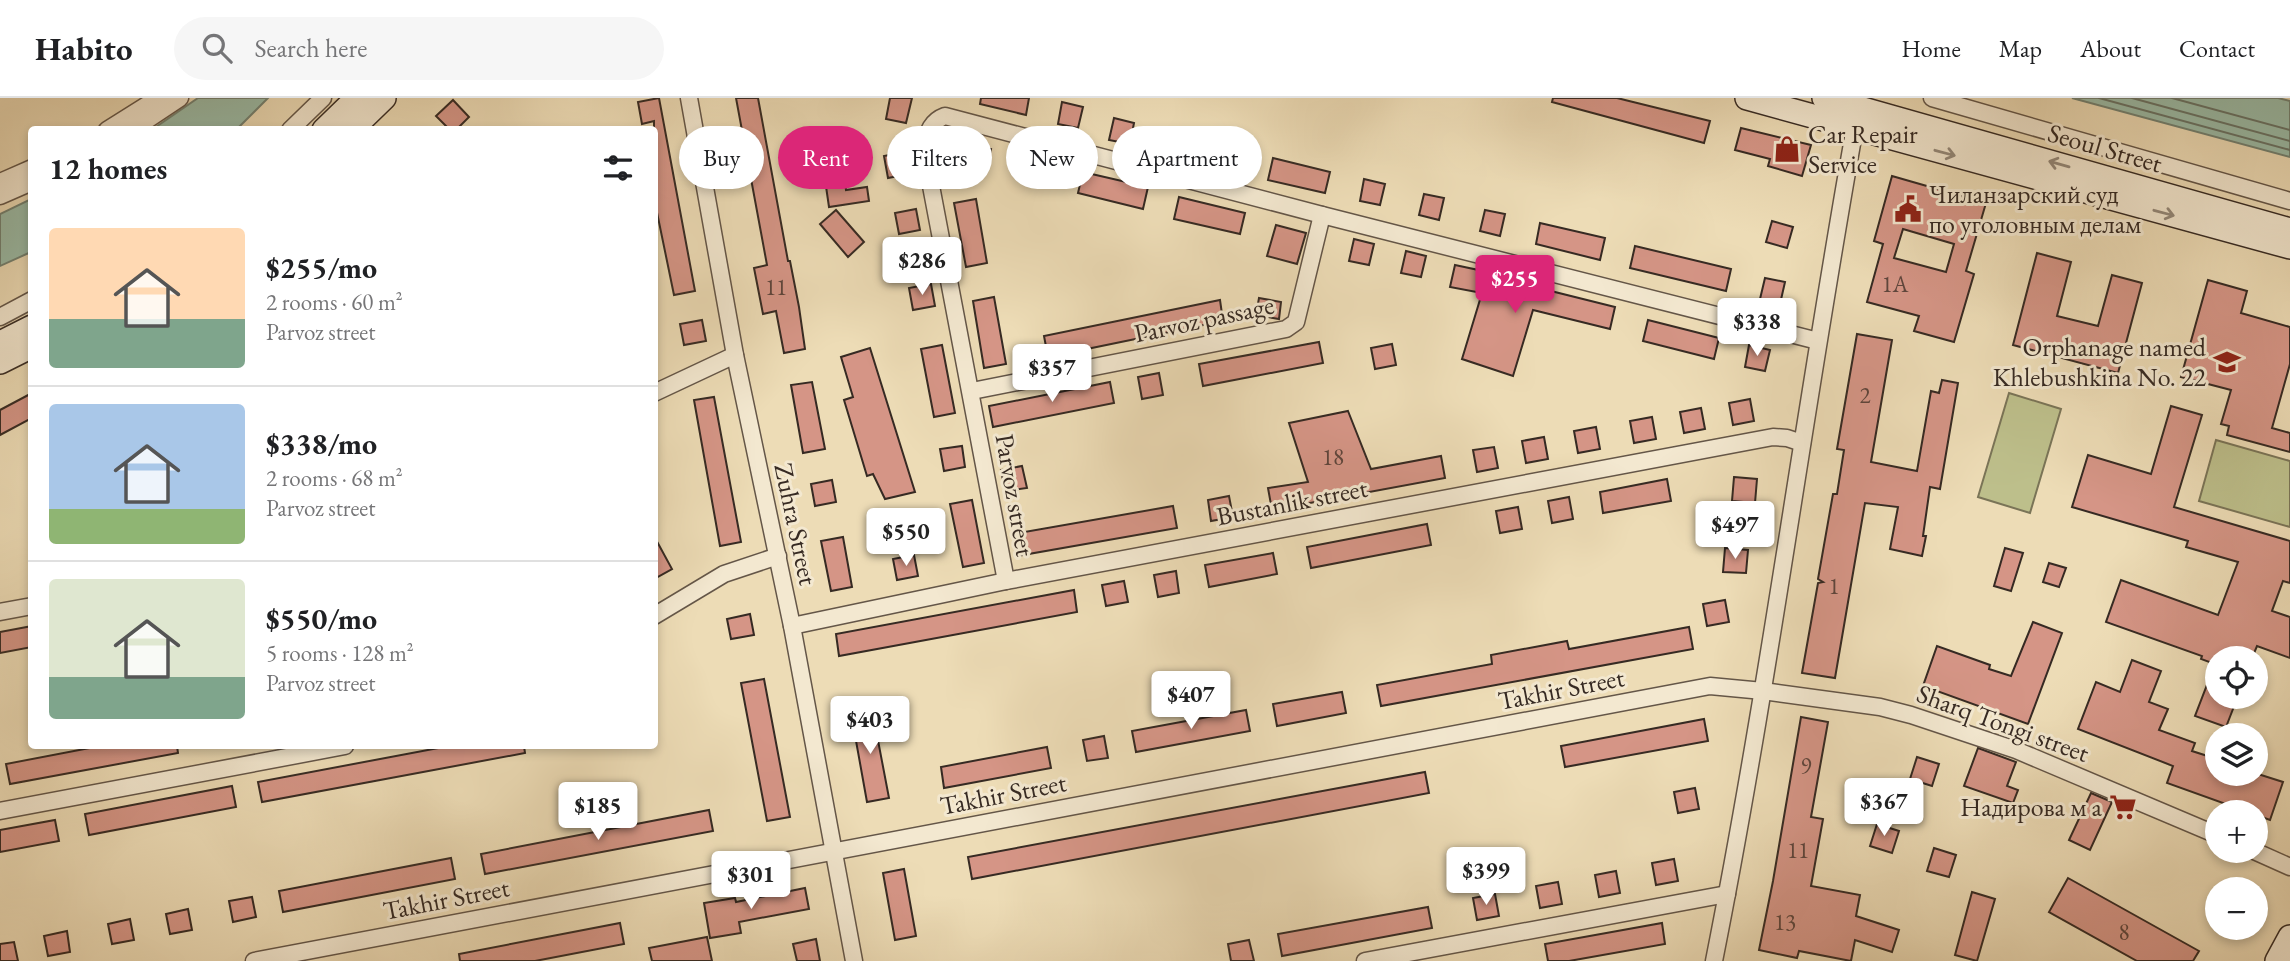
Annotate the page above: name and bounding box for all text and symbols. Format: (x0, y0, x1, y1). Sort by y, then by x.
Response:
search box (174, 17, 664, 80)
text: Habito (35, 27, 132, 70)
icon: search (198, 29, 236, 67)
text: Search here (254, 31, 367, 65)
text: Home (1901, 33, 1961, 64)
text: Map (1999, 33, 2042, 64)
text: About (2080, 33, 2141, 64)
text: Contact (2179, 33, 2255, 64)
street label: Seoul Street (2044, 116, 2166, 180)
place label: Car Repair Service (1808, 117, 1918, 181)
chip: Buy (679, 126, 764, 189)
chip: Rent (778, 126, 873, 189)
chip: Filters (887, 126, 992, 189)
chip: New (1006, 126, 1098, 189)
chip: Apartment (1112, 126, 1262, 189)
shop icon: Car Repair Service (1772, 134, 1802, 164)
one-way arrow (1933, 147, 1955, 160)
text: 12 homes (49, 149, 167, 188)
icon: filters (599, 149, 637, 187)
one-way arrow (2049, 157, 2071, 170)
place label: Чиланзарский суд по уголовным делам (1929, 177, 2141, 241)
public building icon: Чиланзарский суд по уголовным делам (1893, 194, 1923, 224)
one-way arrow (2152, 207, 2175, 220)
pin: $286 (881, 238, 963, 297)
text: $286 (898, 245, 946, 275)
text: $255/mo (266, 248, 377, 287)
icon: home (105, 256, 189, 340)
pin: $255 (1474, 256, 1556, 315)
text: $255 (1491, 263, 1539, 293)
house number: 1А (1882, 269, 1910, 299)
house number: 11 (765, 272, 787, 302)
text: 2 rooms · 60 m² (266, 287, 403, 317)
street label: Parvoz passage (1131, 288, 1277, 350)
pin: $338 (1716, 299, 1798, 358)
text: $338 (1733, 306, 1781, 336)
text: Parvoz street (266, 317, 375, 347)
place label: Orphanage named Khlebushkina No. 22 (1993, 330, 2207, 394)
pin: $357 (1011, 344, 1093, 404)
school or university icon: Orphanage named Khlebushkina No. 22 (2212, 347, 2242, 377)
text: $357 (1028, 352, 1076, 382)
house number: 2 (1859, 380, 1871, 410)
text: $338/mo (266, 424, 377, 463)
street label: Parvoz street (988, 431, 1042, 559)
icon: home (105, 432, 189, 516)
house number: 18 (1322, 442, 1344, 472)
street label: Zuhra Street (766, 460, 826, 588)
text: 2 rooms · 68 m² (266, 463, 403, 493)
street label: Bustanlik street (1214, 471, 1370, 533)
text: Parvoz street (266, 493, 375, 523)
pin: $497 (1694, 502, 1776, 561)
pin: $550 (865, 508, 947, 568)
text: $497 (1711, 509, 1759, 539)
text: $550 (882, 516, 930, 546)
house number: 1 (1828, 571, 1840, 601)
text: $550/mo (266, 599, 377, 638)
icon: home (105, 607, 189, 691)
text: 5 rooms · 128 m² (266, 638, 414, 668)
map controls (2205, 646, 2268, 940)
button: locate (2205, 646, 2268, 709)
street label: Takhir Street (1495, 660, 1627, 718)
text: Parvoz street (266, 668, 375, 698)
pin: $407 (1150, 672, 1232, 731)
street label: Sharq Tongi street (1912, 676, 2094, 770)
text: $407 (1167, 679, 1215, 709)
pin: $403 (829, 696, 911, 756)
text: $403 (846, 704, 894, 734)
button: layers (2205, 723, 2268, 786)
house number: 9 (1800, 751, 1812, 781)
street label: Takhir Street (937, 765, 1069, 823)
pin: $367 (1843, 778, 1925, 838)
pin: $185 (557, 782, 639, 842)
text: $367 (1860, 786, 1908, 816)
text: $185 (574, 790, 622, 820)
place label: Надирова м а (1960, 790, 2103, 824)
supermarket icon: Надирова м а (2108, 792, 2138, 822)
button: + (2205, 800, 2268, 863)
house number: 11 (1787, 835, 1809, 865)
pin: $399 (1445, 848, 1527, 907)
pin: $301 (710, 852, 792, 911)
text: $399 (1462, 855, 1510, 885)
text: $301 (727, 859, 775, 889)
street label: Takhir Street (380, 870, 512, 928)
button: − (2205, 877, 2268, 940)
house number: 13 (1774, 907, 1796, 937)
house number: 8 (2118, 917, 2130, 947)

